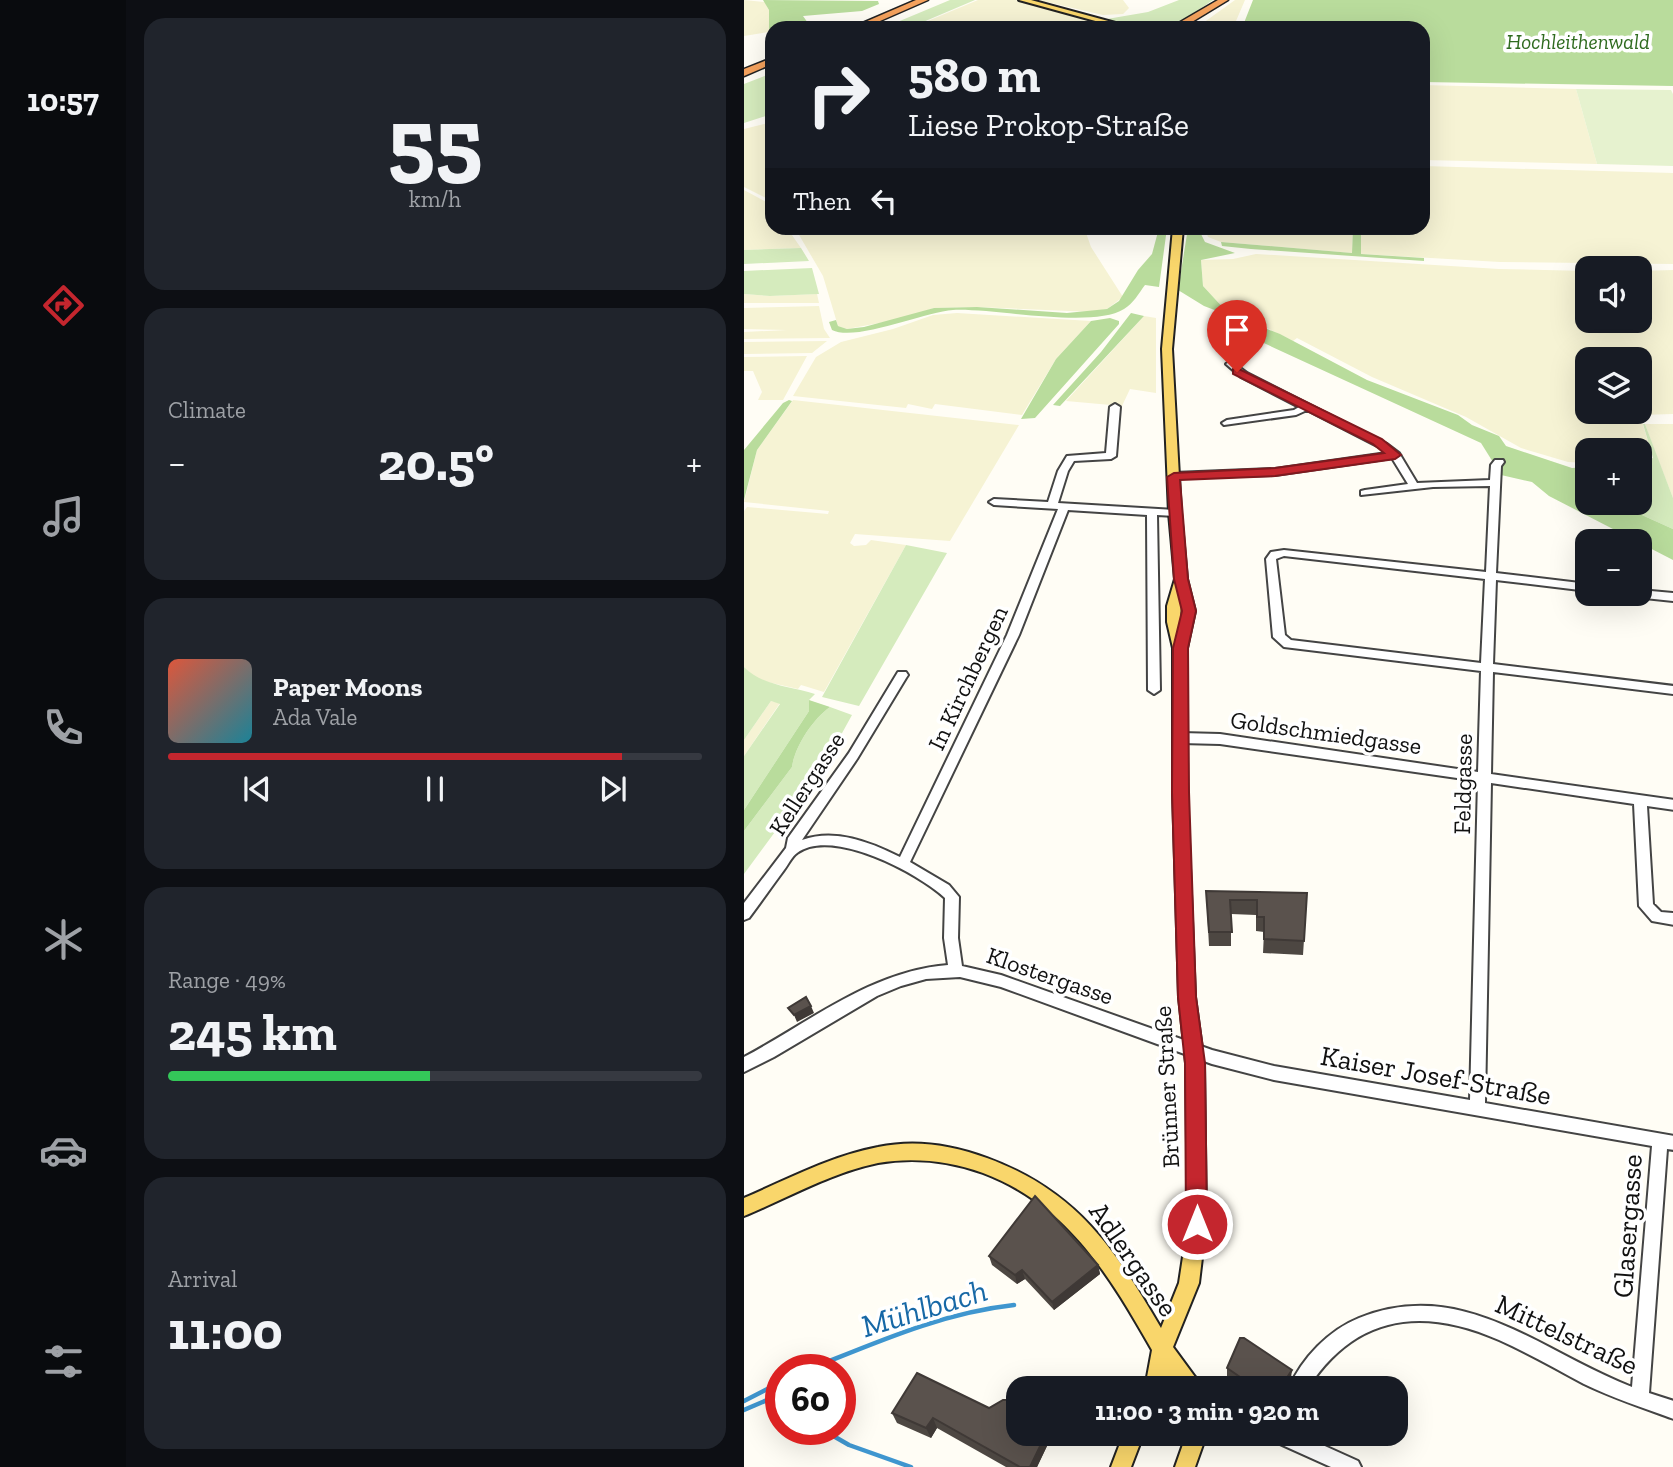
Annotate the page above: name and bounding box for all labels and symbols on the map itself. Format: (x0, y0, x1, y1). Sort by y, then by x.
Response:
park label: Hochleithenwald (1506, 29, 1650, 54)
pin (1207, 300, 1267, 372)
street label: In Kirchbergen (921, 601, 1014, 755)
street label: Goldschmiedgasse (1229, 705, 1423, 760)
street label: Kellergasse (762, 727, 851, 841)
street label: Feldgasse (1447, 733, 1478, 835)
street label: Klostergasse (983, 940, 1117, 1011)
street label: Brünner Straße (1148, 1005, 1185, 1169)
street label: Kaiser Josef-Straße (1318, 1039, 1554, 1112)
street label: Glasergasse (1606, 1153, 1649, 1299)
position arrow (1160, 1187, 1234, 1261)
street label: Adlergasse (1082, 1196, 1185, 1323)
water label: Mühlbach (856, 1271, 992, 1345)
street label: Mittelstraße (1490, 1287, 1643, 1382)
speed limit sign: 60 (765, 1354, 856, 1445)

